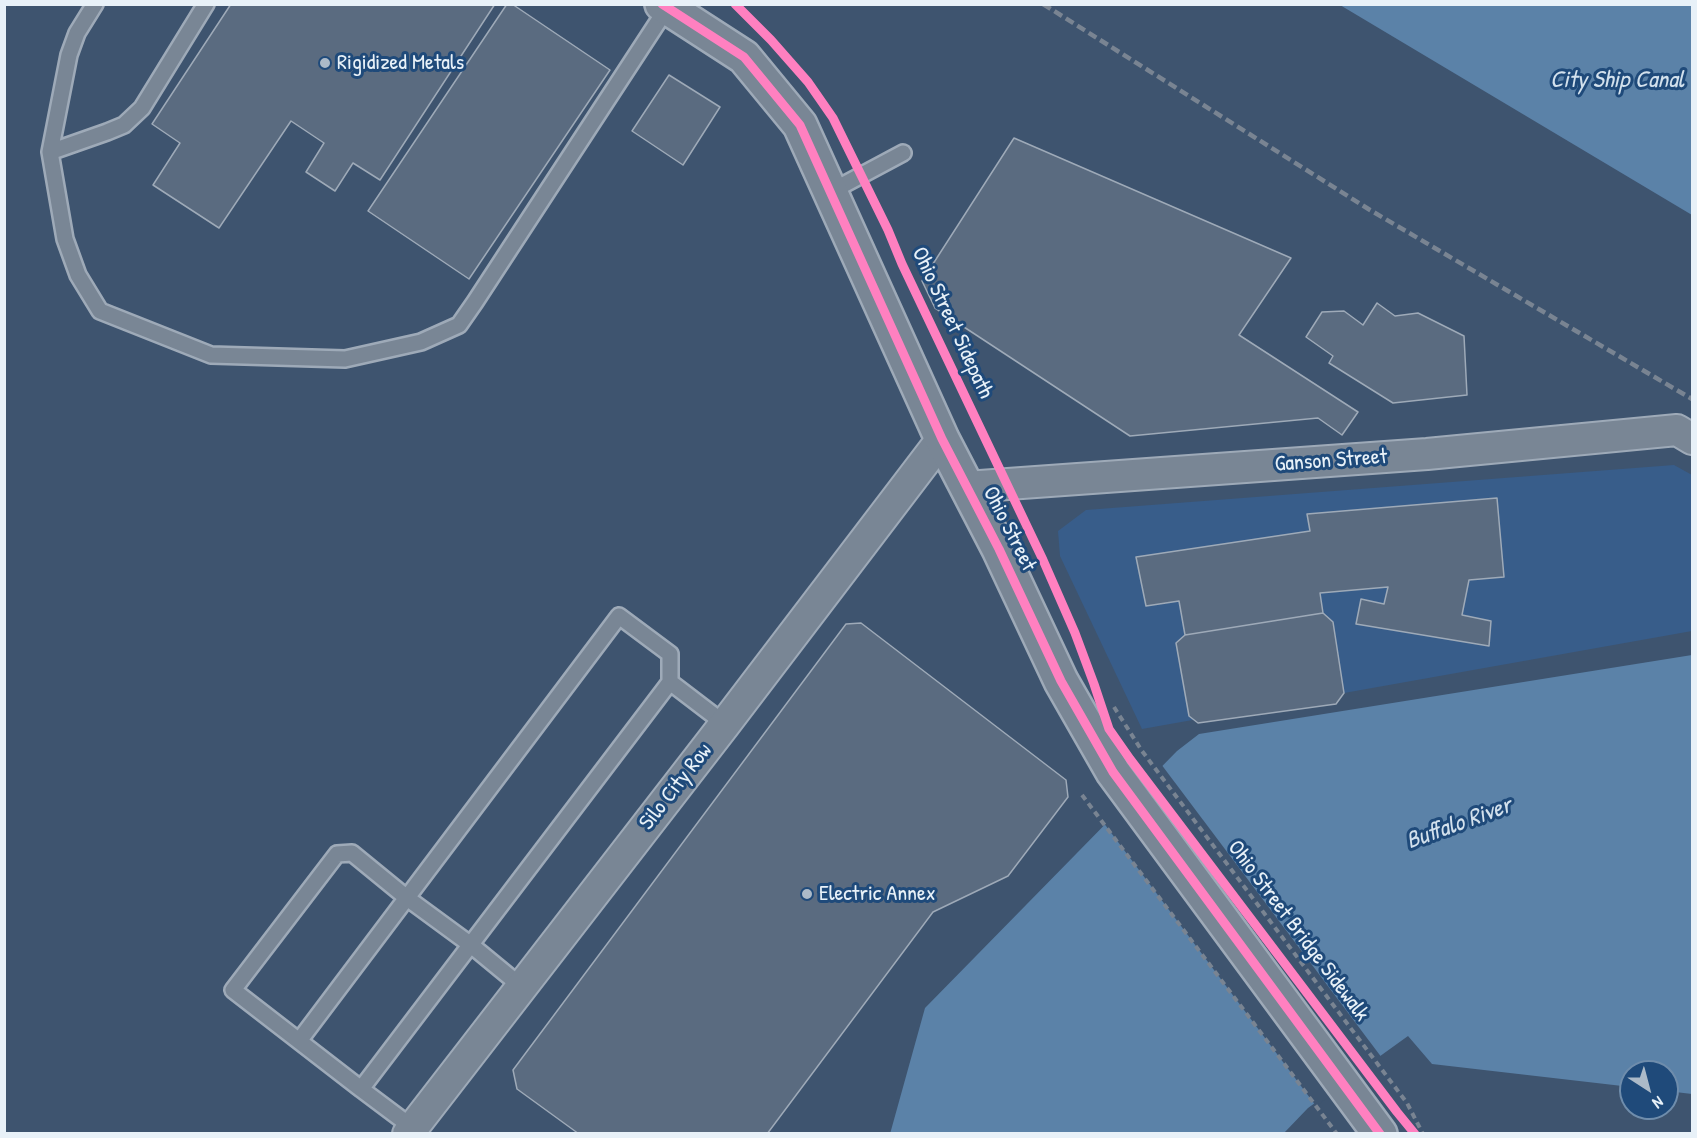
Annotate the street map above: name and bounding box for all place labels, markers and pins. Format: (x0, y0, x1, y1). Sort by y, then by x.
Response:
place label: Rigidized Metals (337, 50, 464, 76)
marker: Rigidized Metals (318, 56, 332, 70)
place label: Electric Annex (819, 881, 936, 907)
marker: Electric Annex (800, 887, 814, 901)

